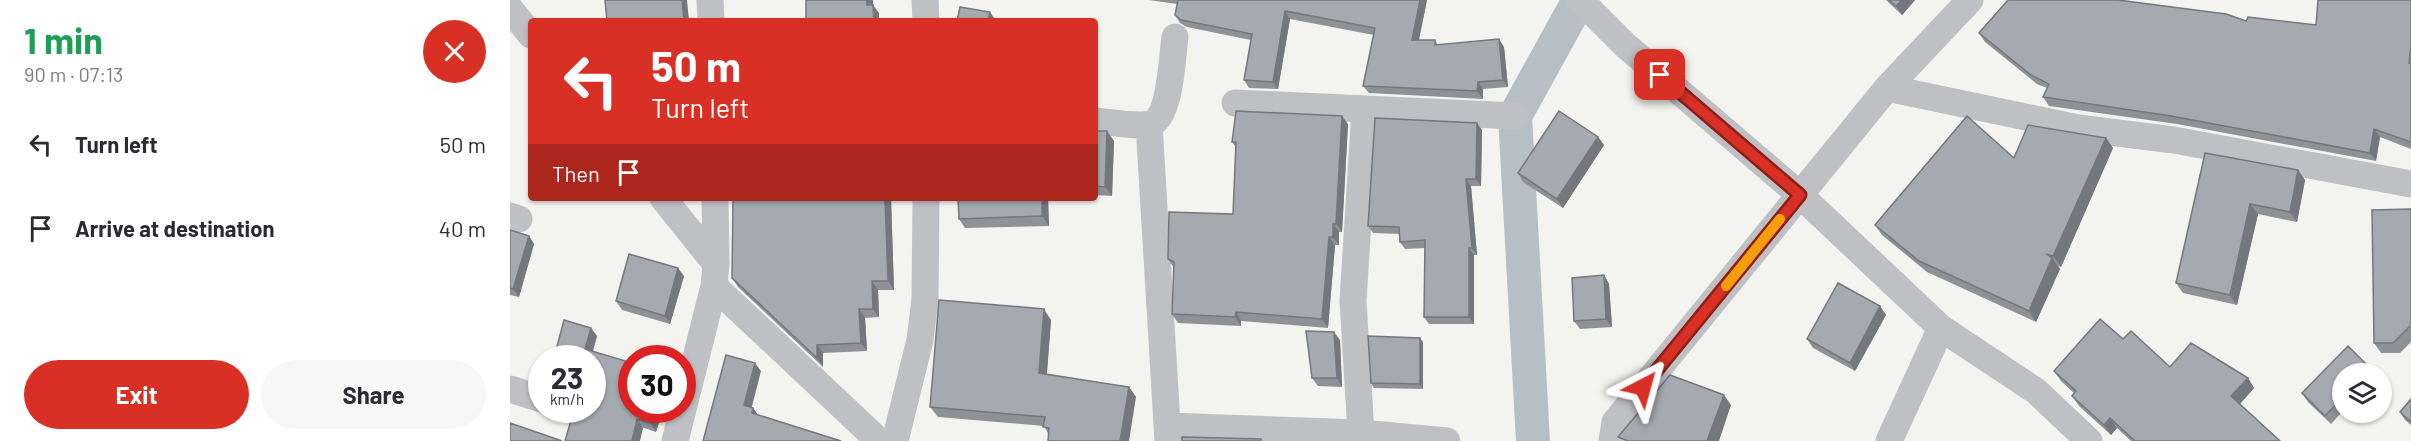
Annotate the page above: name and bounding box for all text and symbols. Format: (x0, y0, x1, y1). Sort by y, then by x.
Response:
text: 1 min (24, 18, 103, 61)
button: close (423, 20, 486, 83)
text: 50 m (651, 40, 741, 90)
icon: left (552, 42, 630, 120)
pin (1634, 49, 1685, 100)
icon: arrive (1643, 58, 1676, 91)
text: 90 m · 07:13 (24, 62, 123, 86)
text: Turn left (651, 91, 749, 123)
icon: left (24, 128, 57, 161)
text: Turn left (75, 131, 158, 157)
text: 50 m (440, 131, 486, 157)
icon: arrive (612, 156, 645, 189)
text: Then (552, 160, 600, 186)
icon: arrive (24, 212, 57, 245)
text: Arrive at destination (75, 215, 274, 241)
text: 40 m (439, 215, 486, 241)
speed limit sign: 30 (618, 345, 696, 423)
position arrow (1611, 355, 1675, 419)
text: 23 (551, 359, 583, 395)
button: Exit (24, 360, 249, 429)
button: Share (261, 360, 486, 429)
map controls (2332, 363, 2392, 423)
button: layers (2332, 363, 2392, 423)
text: km/h (550, 390, 584, 408)

